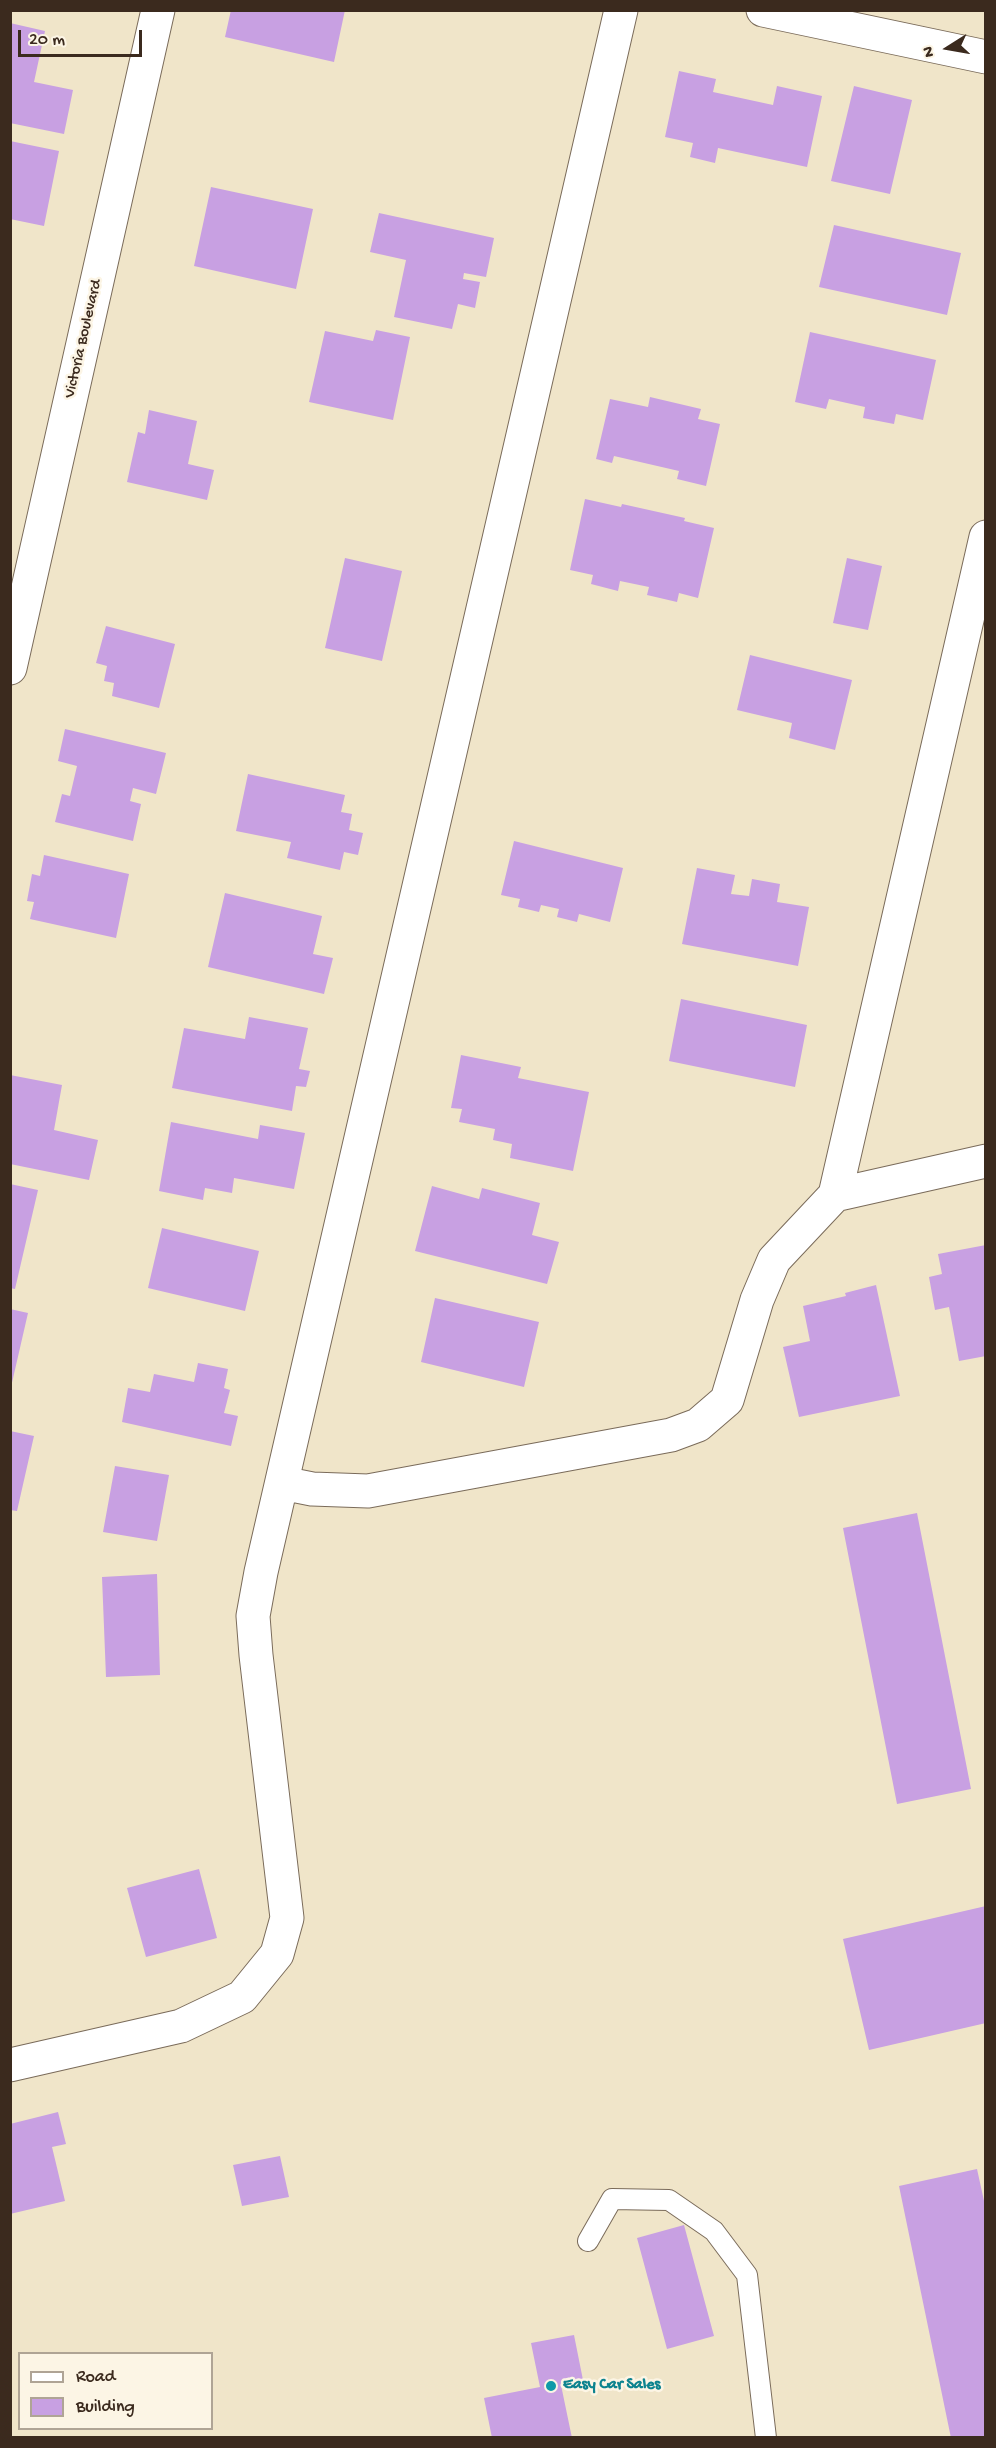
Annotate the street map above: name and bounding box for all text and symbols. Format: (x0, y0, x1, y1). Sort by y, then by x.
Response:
scale bar (21, 18, 146, 56)
north arrow (918, 18, 978, 78)
text: 20 m (29, 30, 65, 51)
text: N (920, 45, 940, 58)
street label: Victoria Boulevard (61, 278, 107, 400)
legend (18, 2352, 213, 2430)
text: Road (76, 2367, 115, 2388)
place label: Easy Car Sales (563, 2376, 660, 2396)
marker: Easy Car Sales (544, 2379, 558, 2393)
text: Building (76, 2397, 135, 2418)

